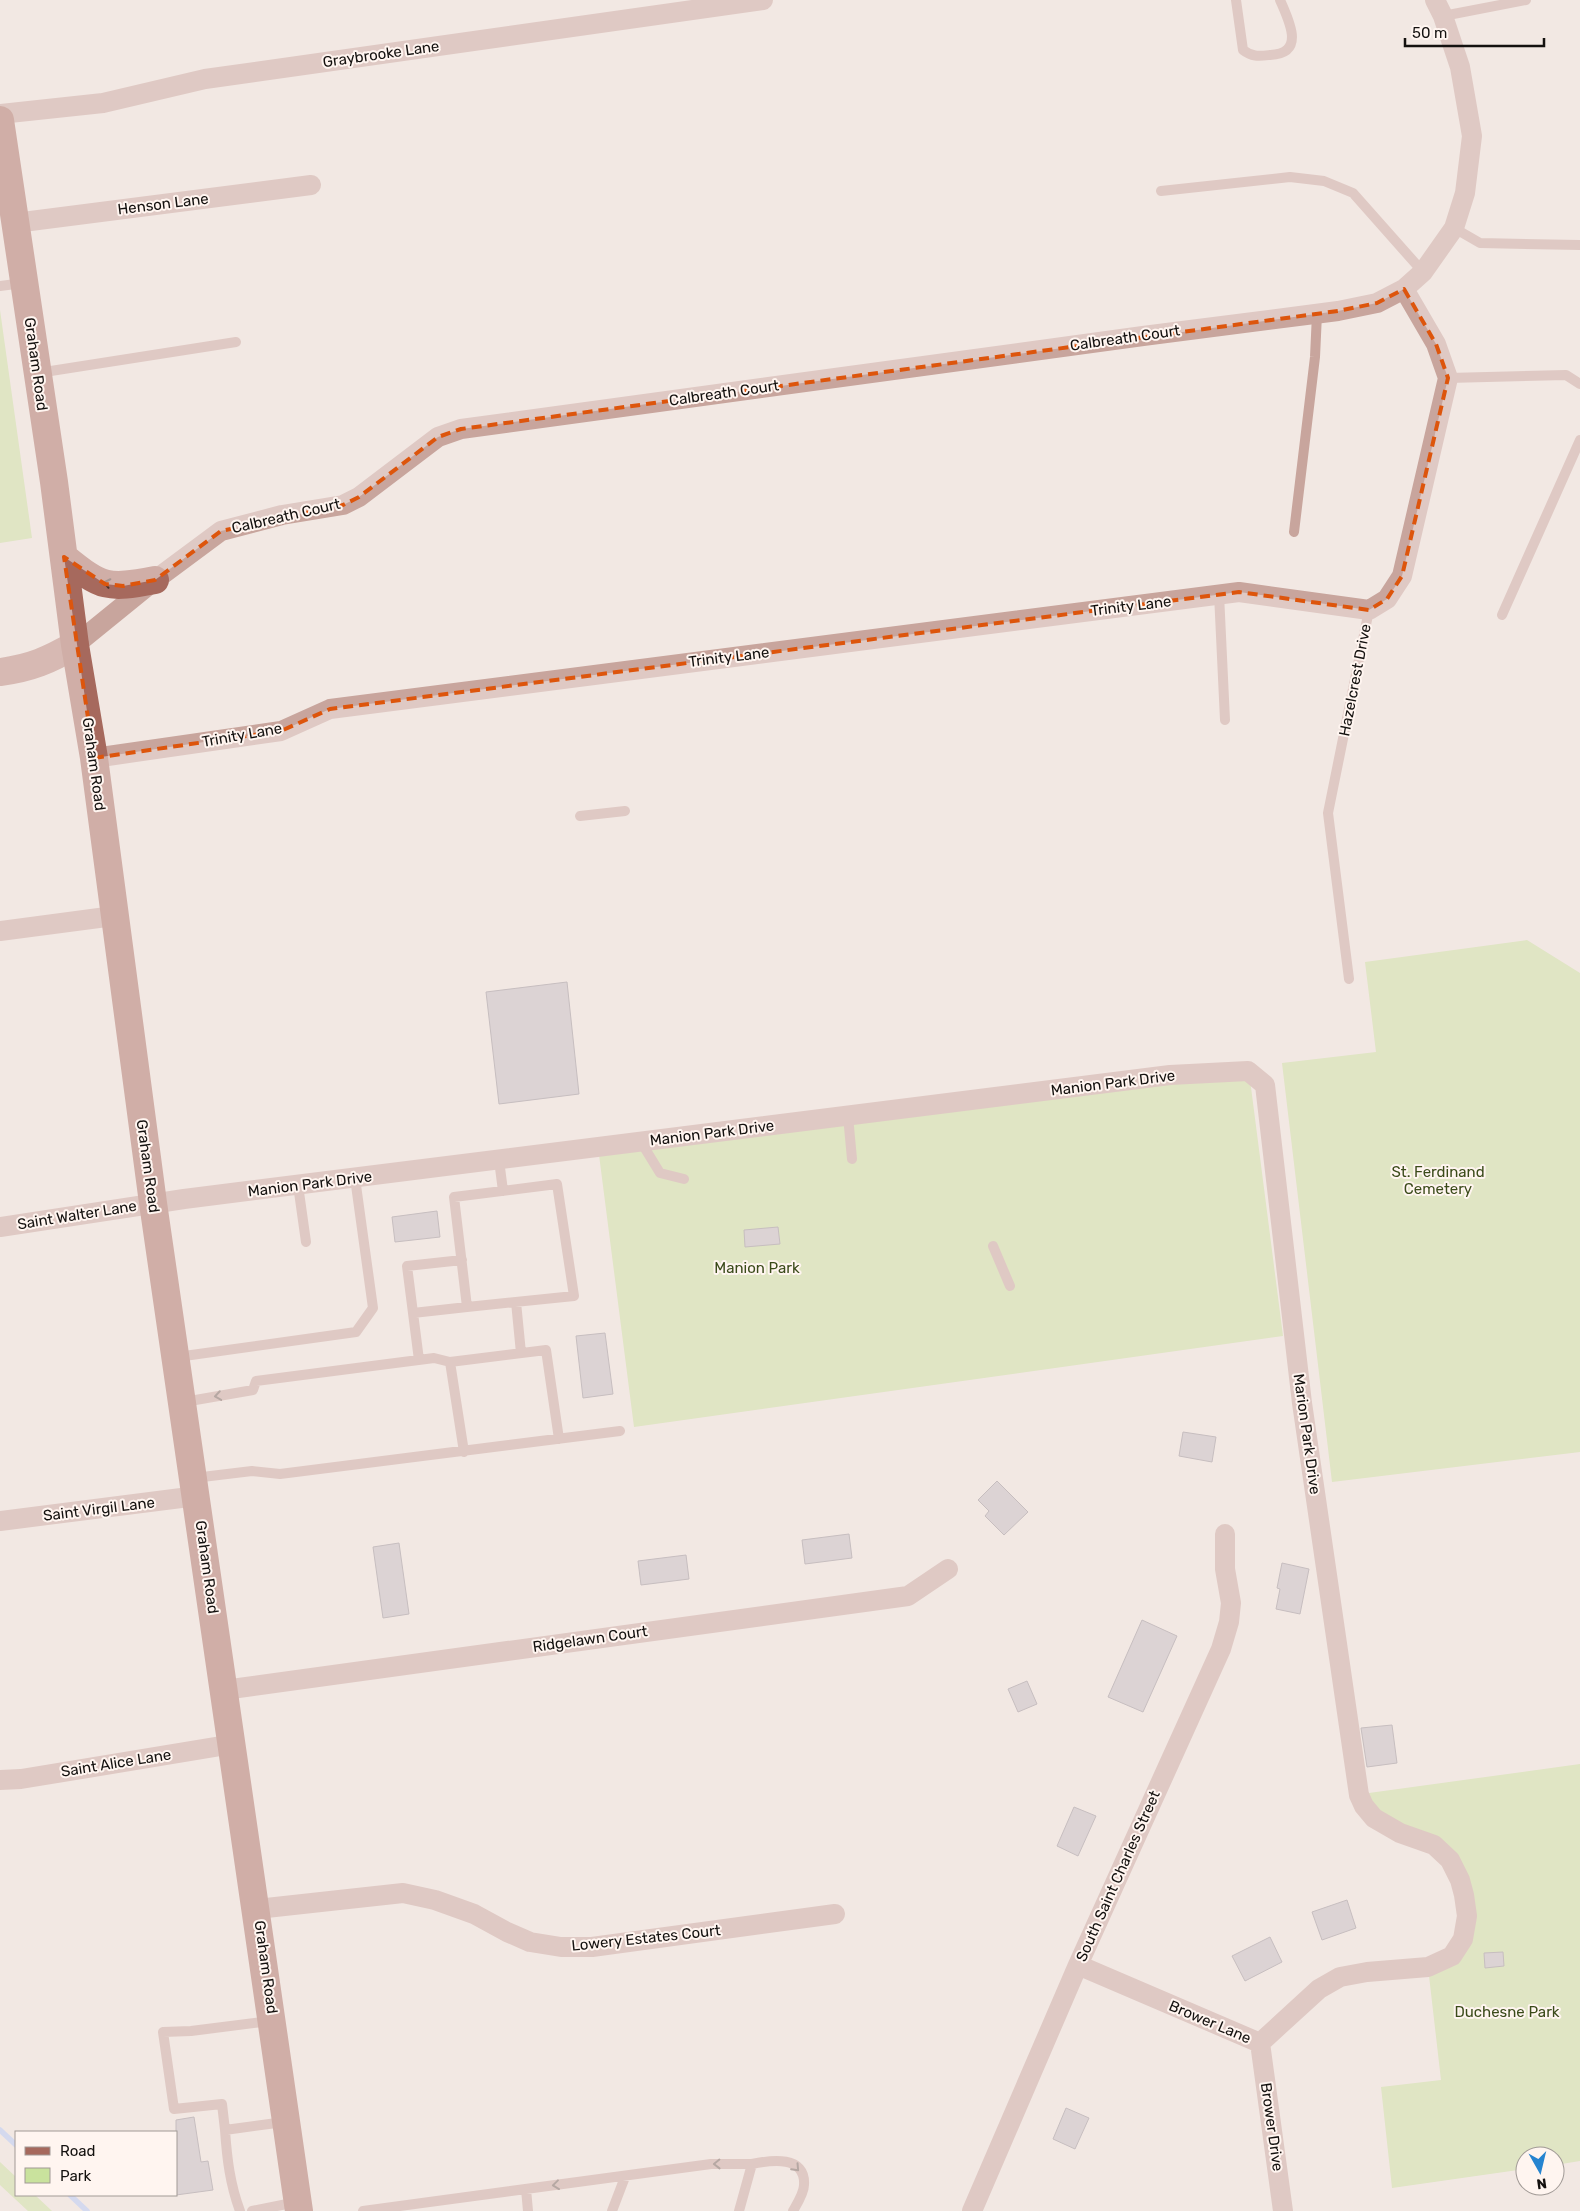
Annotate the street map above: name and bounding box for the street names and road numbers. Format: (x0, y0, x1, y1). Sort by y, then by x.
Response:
street label: Graybrooke Lane (322, 37, 440, 71)
street label: Henson Lane (117, 189, 209, 219)
street label: Graham Road (21, 316, 51, 412)
street label: Calbreath Court (1069, 321, 1181, 355)
street label: Calbreath Court (668, 376, 780, 410)
street label: Calbreath Court (230, 495, 342, 537)
street label: Trinity Lane (1090, 592, 1172, 620)
street label: Hazelcrest Drive (1335, 622, 1375, 738)
street label: Trinity Lane (688, 643, 770, 671)
street label: Graham Road (79, 716, 109, 812)
street label: Trinity Lane (200, 719, 284, 751)
street label: Manion Park Drive (1050, 1066, 1176, 1100)
street label: Manion Park Drive (649, 1116, 775, 1150)
street label: Graham Road (133, 1118, 163, 1214)
street label: Manion Park Drive (247, 1167, 373, 1201)
street label: Saint Walter Lane (16, 1197, 138, 1233)
street label: Marion Park Drive (1290, 1372, 1324, 1496)
street label: Saint Virgil Lane (42, 1493, 156, 1525)
street label: Graham Road (192, 1519, 222, 1615)
street label: Ridgelawn Court (531, 1622, 649, 1656)
street label: Saint Alice Lane (60, 1745, 172, 1781)
street label: South Saint Charles Street (1072, 1788, 1164, 1964)
street label: Graham Road (251, 1919, 281, 2015)
street label: Lowery Estates Court (571, 1921, 722, 1955)
street label: Brower Lane (1166, 1997, 1254, 2047)
street label: Brower Drive (1257, 2082, 1287, 2172)

